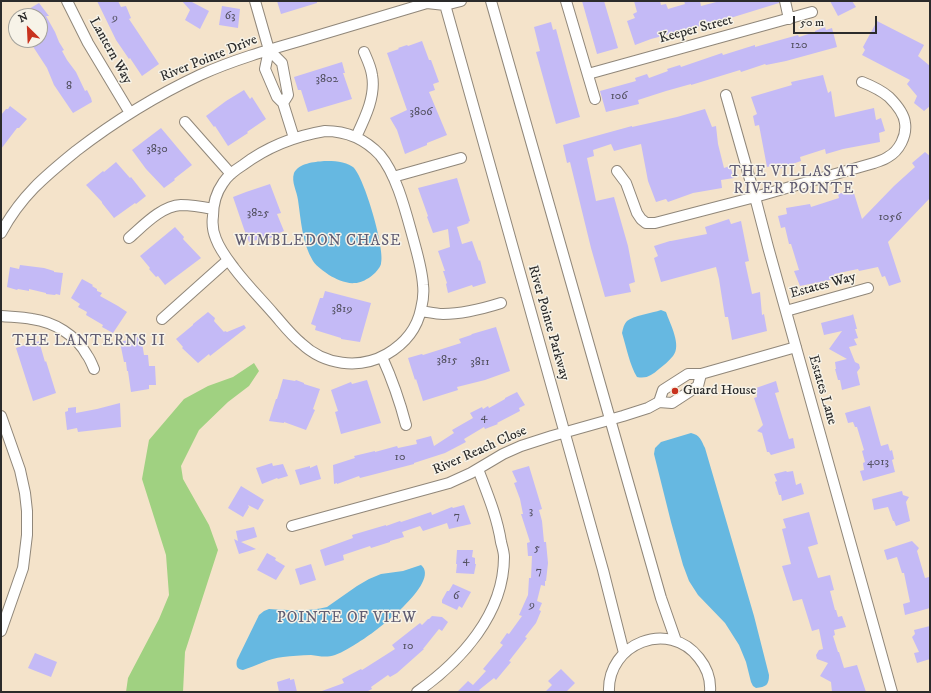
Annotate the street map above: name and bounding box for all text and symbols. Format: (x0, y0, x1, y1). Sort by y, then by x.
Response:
north arrow (8, 8, 48, 48)
scale bar (795, 8, 879, 34)
text: N (17, 10, 30, 26)
house number: 63 (225, 10, 235, 24)
house number: 9 (112, 12, 118, 26)
street label: Keeper Street (657, 12, 735, 48)
street label: Lantern Way (85, 15, 135, 87)
text: 50 m (800, 15, 824, 30)
street label: River Pointe Drive (158, 32, 260, 86)
house number: 120 (791, 39, 807, 53)
house number: 3802 (316, 73, 338, 87)
house number: 8 (66, 80, 72, 94)
house number: 106 (610, 90, 628, 104)
house number: 3806 (409, 106, 433, 120)
house number: 3830 (146, 143, 168, 157)
district label: THE VILLAS AT RIVER POINTE (729, 164, 859, 199)
house number: 3825 (247, 207, 269, 221)
house number: 1056 (878, 211, 902, 225)
district label: WIMBLEDON CHASE (234, 233, 402, 251)
street label: River Pointe Parkway (523, 263, 573, 383)
street label: Estates Way (788, 269, 858, 303)
house number: 3819 (332, 303, 352, 317)
district label: THE LANTERNS II (12, 333, 166, 351)
street label: Estates Lane (804, 353, 840, 427)
house number: 3815 (437, 354, 457, 368)
house number: 3811 (470, 356, 490, 370)
place label: Guard House (683, 383, 756, 399)
marker: Guard House (670, 386, 680, 396)
house number: 4 (481, 411, 487, 425)
street label: River Reach Close (430, 423, 530, 479)
house number: 10 (395, 451, 405, 465)
house number: 4013 (867, 456, 889, 470)
house number: 3 (529, 505, 533, 519)
house number: 7 (454, 510, 460, 524)
house number: 5 (534, 542, 540, 556)
house number: 4 (463, 554, 469, 568)
house number: 7 (536, 565, 542, 579)
house number: 6 (453, 590, 459, 604)
house number: 9 (529, 599, 535, 613)
district label: POINTE OF VIEW (277, 610, 417, 628)
house number: 10 (403, 640, 413, 654)

